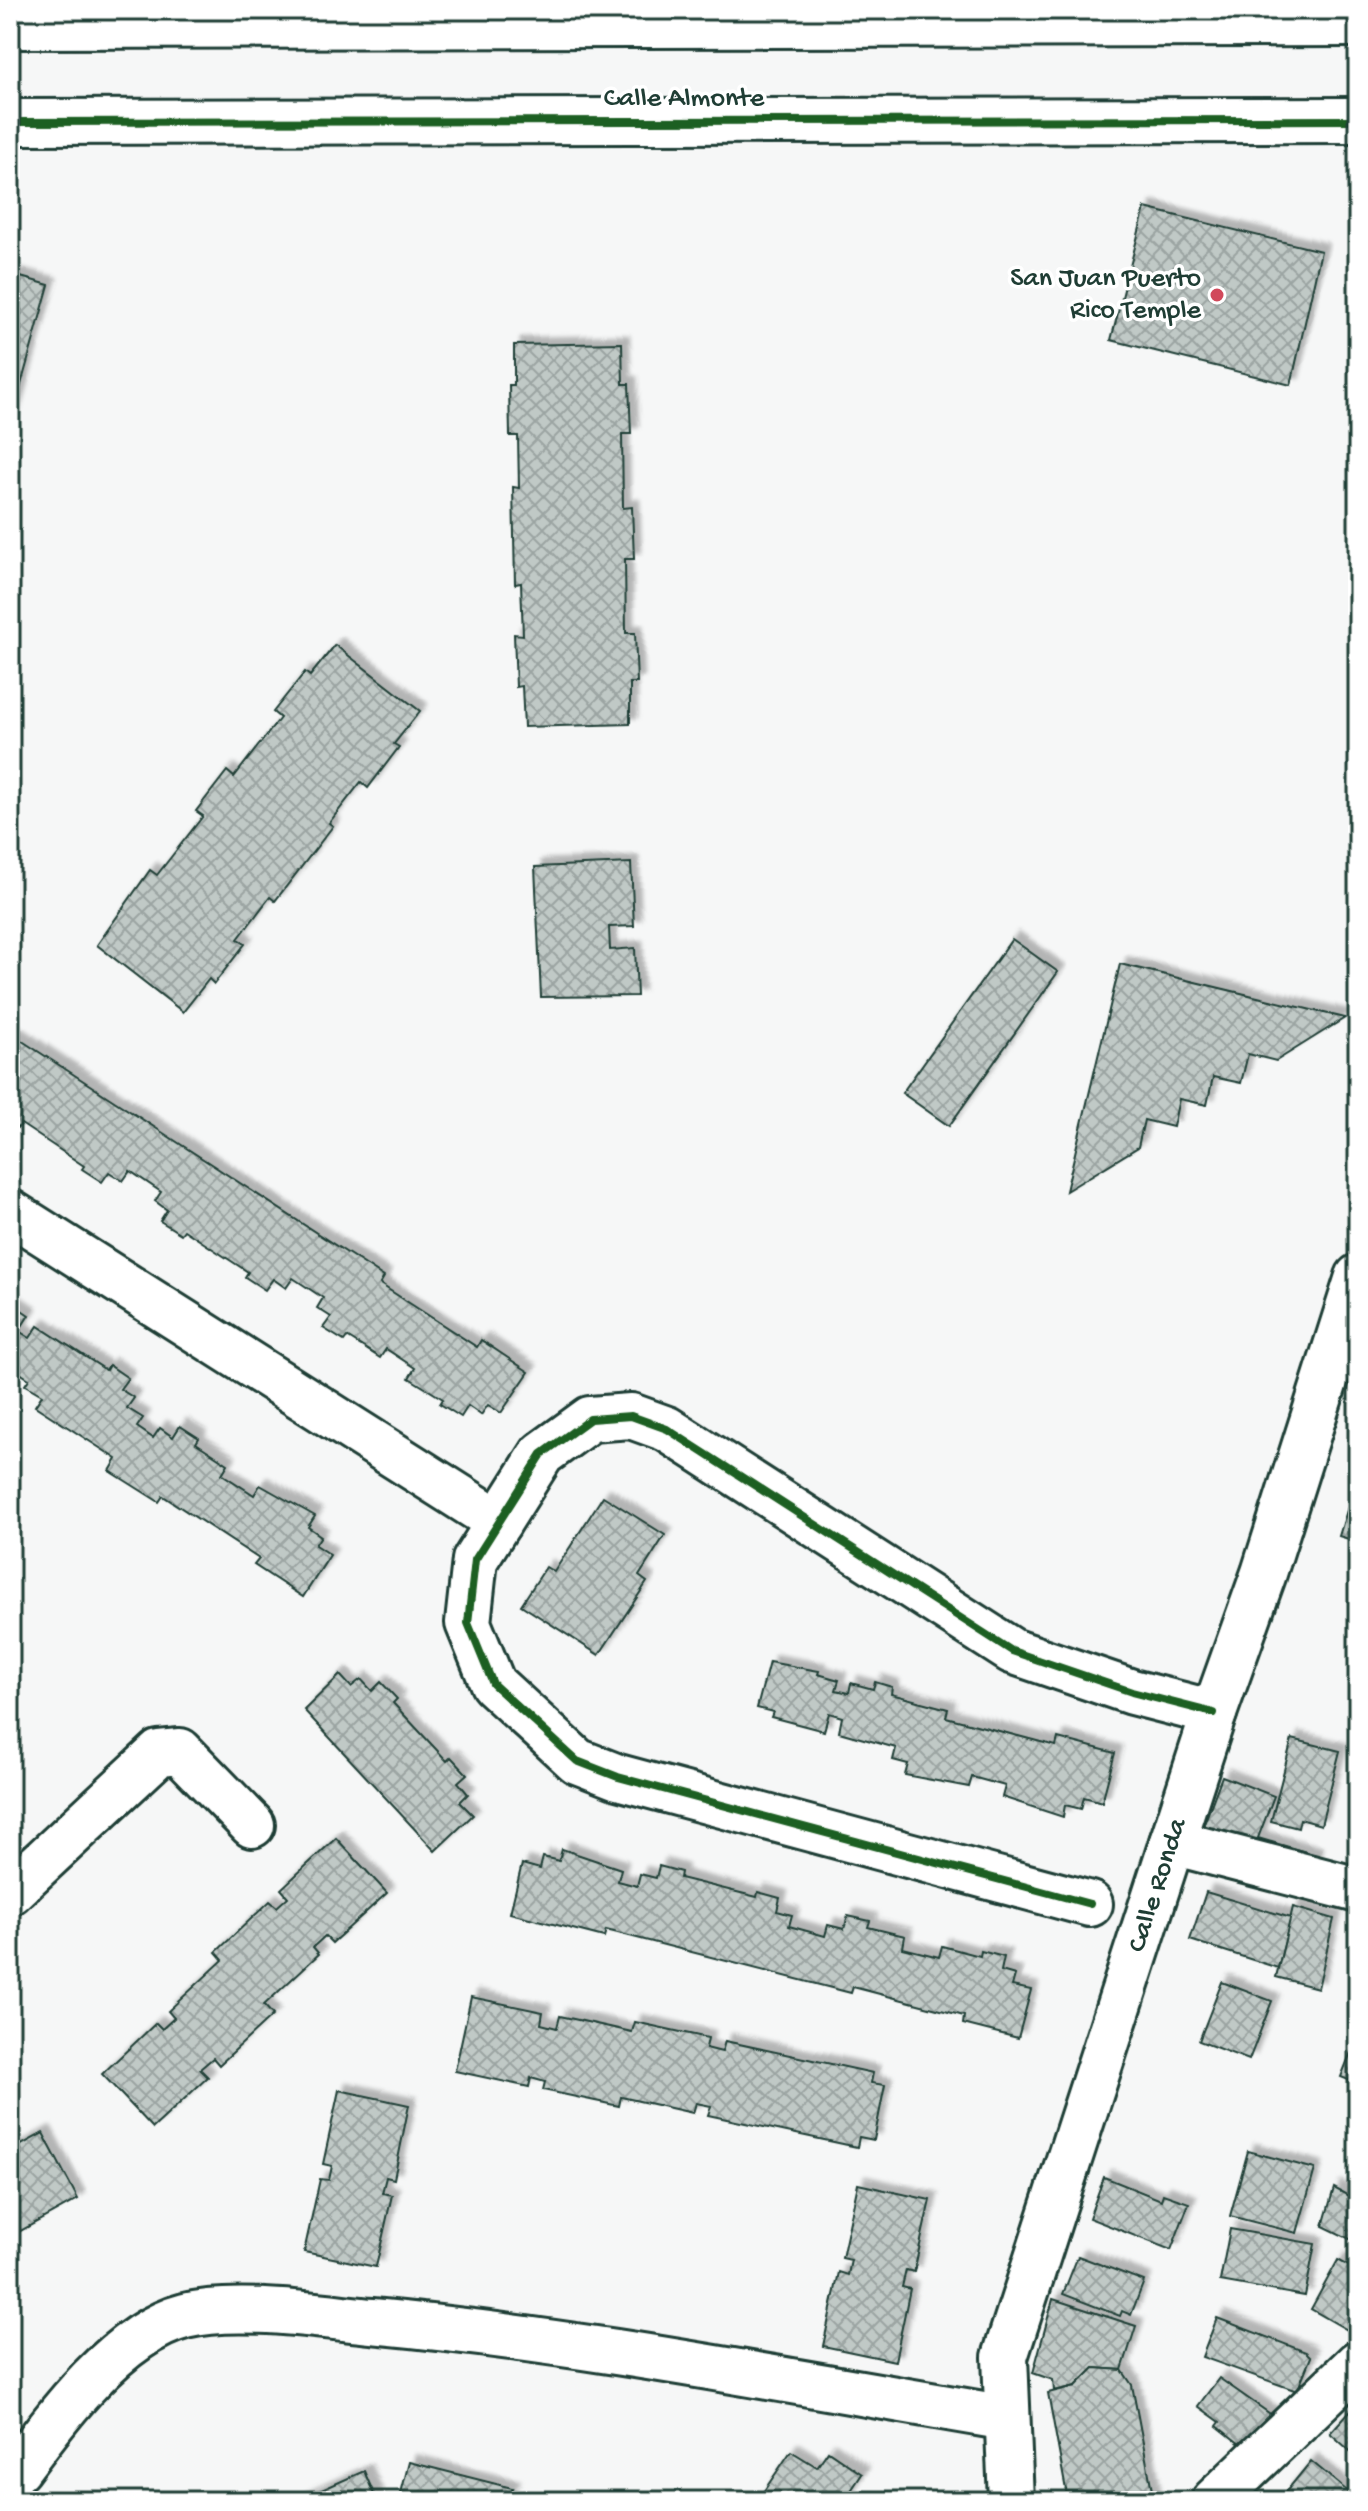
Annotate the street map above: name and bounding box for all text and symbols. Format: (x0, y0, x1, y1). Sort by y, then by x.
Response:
street label: Calle Almonte (604, 83, 765, 116)
place label: San Juan Puerto Rico Temple (1010, 263, 1202, 328)
marker: San Juan Puerto Rico Temple (1208, 286, 1226, 304)
street label: Calle Ronda (1121, 1813, 1196, 1956)

